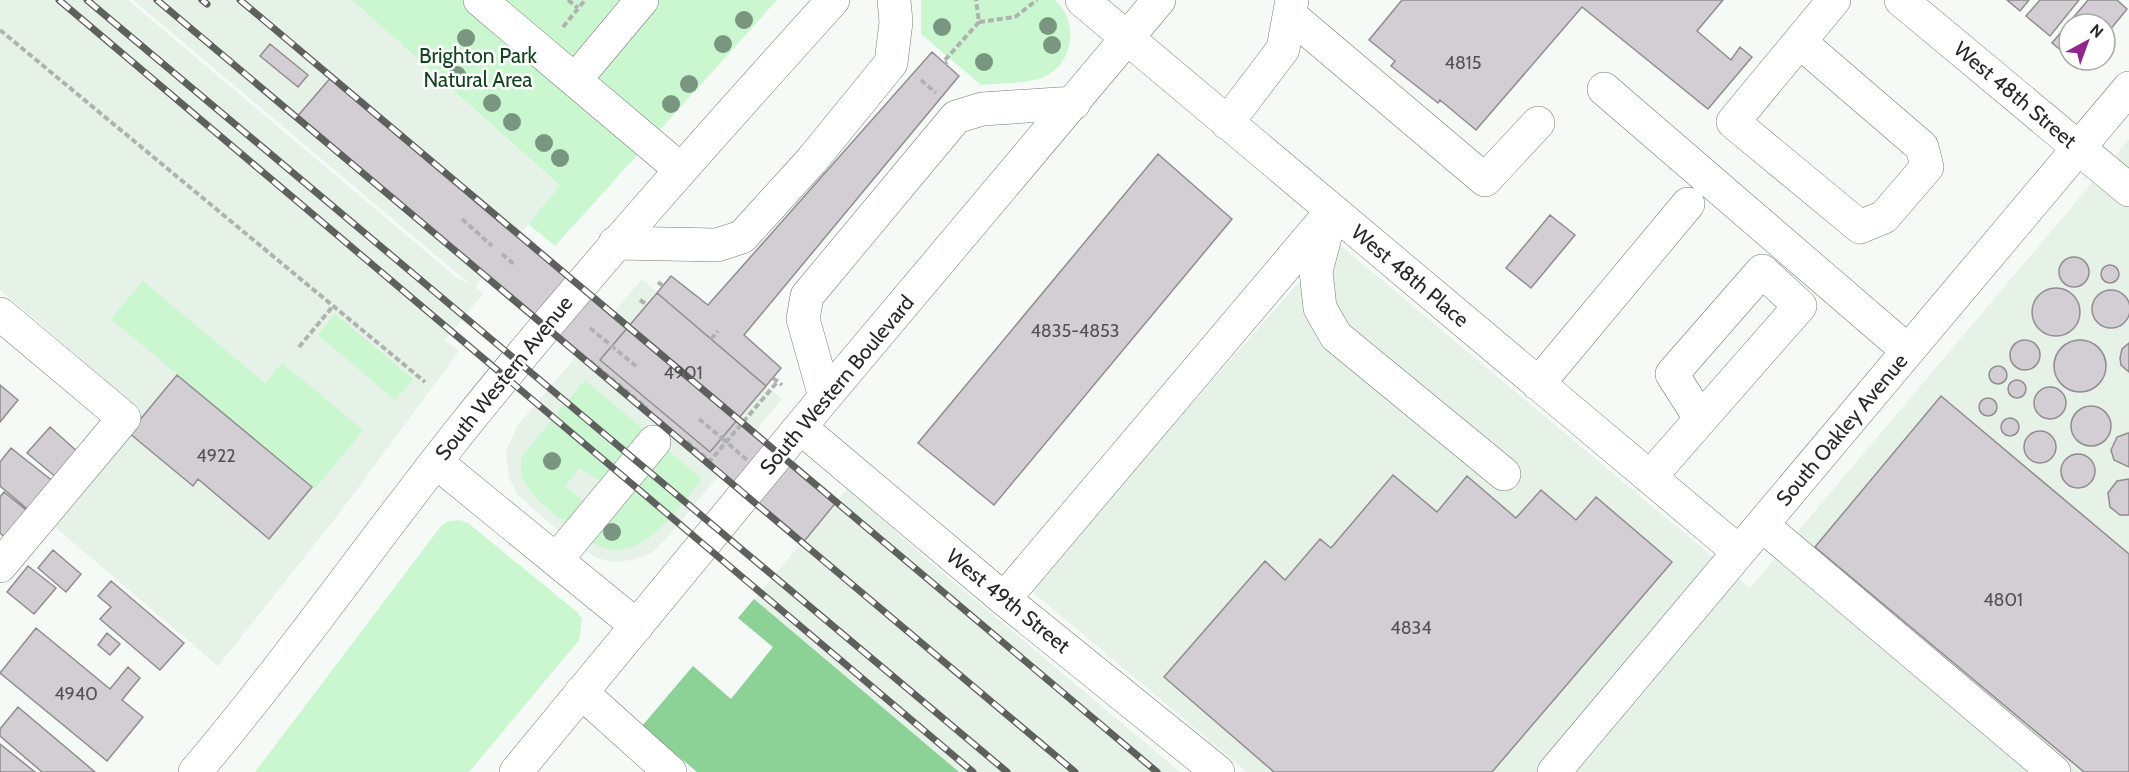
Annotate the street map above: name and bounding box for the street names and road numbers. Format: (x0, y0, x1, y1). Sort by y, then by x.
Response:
street label: West 48th Street (1949, 36, 2082, 153)
street label: West 48th Place (1347, 219, 1474, 332)
street label: South Western Avenue (430, 290, 578, 465)
street label: South Western Boulevard (754, 290, 919, 479)
street label: South Oakley Avenue (1771, 348, 1913, 511)
street label: West 49th Street (942, 543, 1075, 658)

